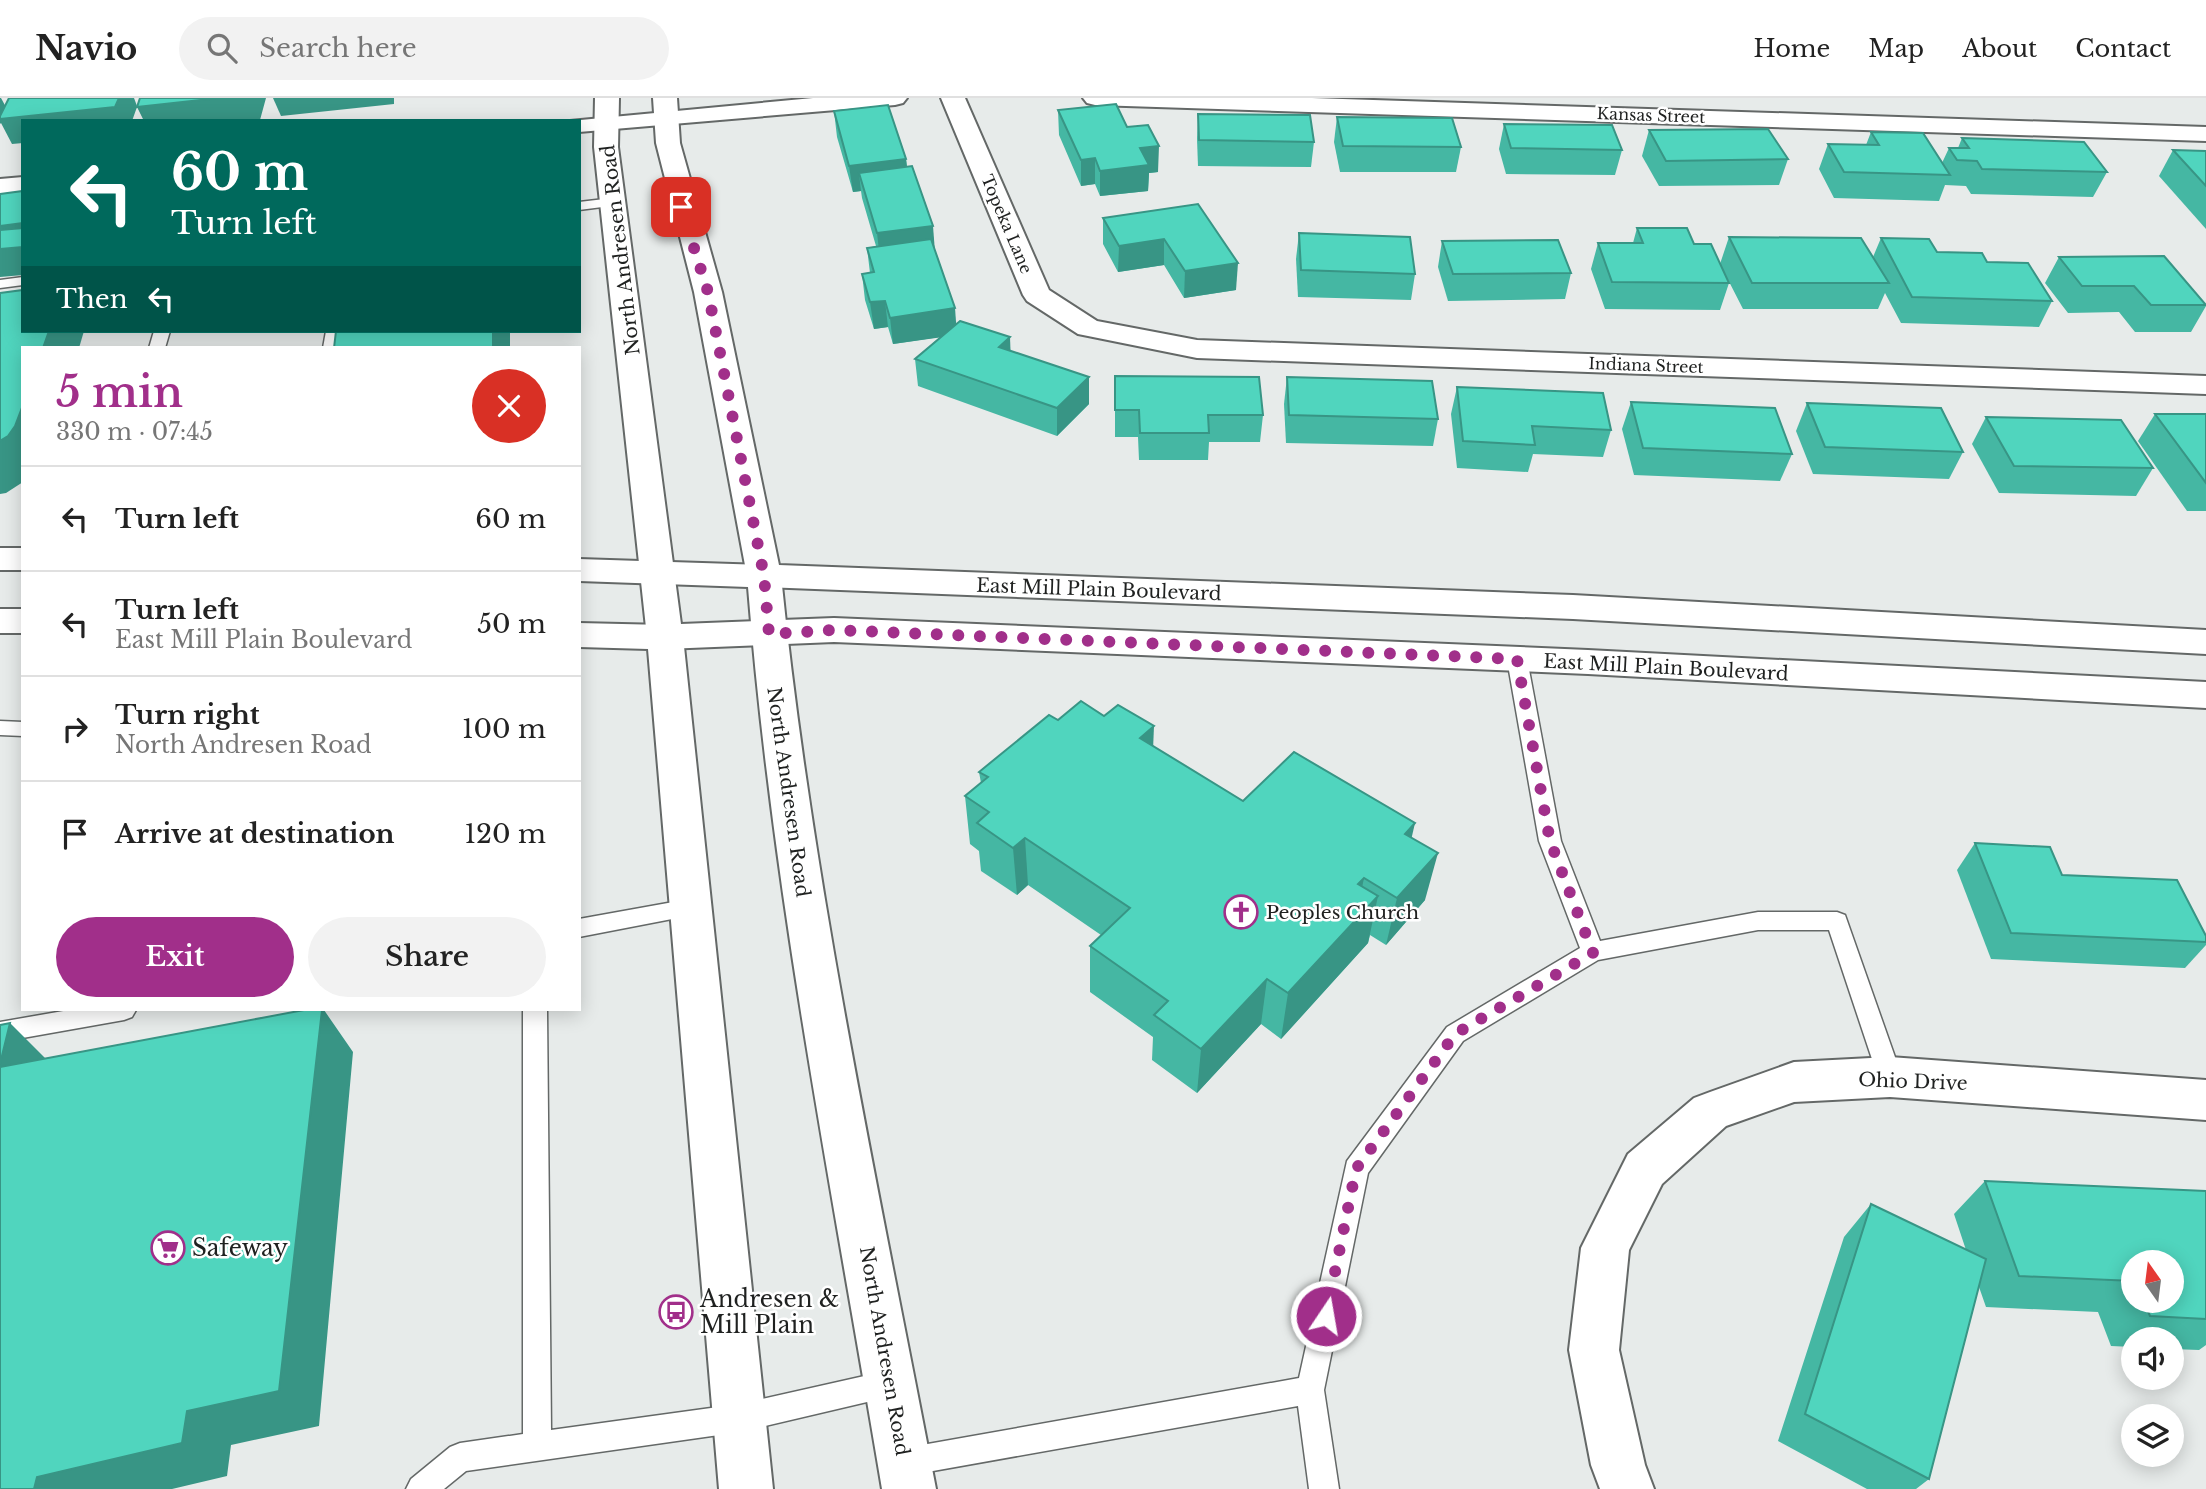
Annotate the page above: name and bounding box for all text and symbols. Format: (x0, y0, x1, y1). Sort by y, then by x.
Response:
search box (179, 17, 669, 80)
text: Navio (35, 28, 137, 69)
icon: search (203, 29, 241, 67)
text: Search here (259, 32, 417, 64)
text: Home (1754, 34, 1830, 63)
text: Map (1868, 34, 1924, 63)
text: About (1962, 34, 2037, 63)
text: Contact (2075, 34, 2171, 63)
street label: Kansas Street (1596, 103, 1706, 127)
text: 60 m (171, 142, 308, 203)
street label: North Andresen Road (596, 143, 645, 357)
icon: left (56, 147, 147, 238)
street label: Topeka Lane (977, 172, 1037, 276)
pin (651, 177, 711, 237)
icon: arrive (662, 188, 700, 226)
text: Turn left (171, 203, 317, 243)
icon: left (142, 280, 180, 318)
text: Then (56, 283, 128, 315)
street label: Indiana Street (1588, 353, 1704, 377)
text: 5 min (56, 366, 183, 418)
button: close (472, 369, 546, 443)
text: 330 m · 07:45 (56, 418, 213, 446)
icon: left (56, 500, 94, 538)
text: Turn left (115, 503, 239, 535)
text: 60 m (475, 503, 546, 535)
street label: East Mill Plain Boulevard (976, 574, 1222, 605)
text: Turn left (115, 594, 239, 626)
icon: left (56, 605, 94, 643)
text: 50 m (477, 608, 546, 640)
text: East Mill Plain Boulevard (115, 626, 412, 654)
street label: East Mill Plain Boulevard (1543, 650, 1789, 685)
street label: North Andresen Road (762, 686, 815, 899)
text: Turn right (115, 699, 260, 731)
icon: right (56, 710, 94, 748)
text: 100 m (462, 713, 546, 745)
text: North Andresen Road (115, 731, 372, 759)
icon: arrive (56, 815, 94, 853)
text: Arrive at destination (115, 818, 395, 850)
text: 120 m (464, 818, 546, 850)
church icon: Peoples Church (1222, 893, 1260, 931)
place label: Peoples Church (1266, 901, 1419, 924)
button: Exit (56, 917, 294, 997)
button: Share (308, 917, 546, 997)
street label: Ohio Drive (1858, 1068, 1968, 1095)
supermarket icon: Safeway (149, 1229, 187, 1267)
place label: Safeway (192, 1234, 288, 1262)
street label: North Andresen Road (855, 1245, 914, 1458)
north arrow (2121, 1250, 2184, 1312)
map controls (2121, 1250, 2184, 1467)
position arrow (1289, 1279, 1363, 1353)
place label: Andresen & Mill Plain (699, 1285, 839, 1339)
bus stop icon: Andresen & Mill Plain (657, 1293, 695, 1331)
button: sound (2121, 1327, 2184, 1390)
button: layers (2121, 1404, 2184, 1467)

